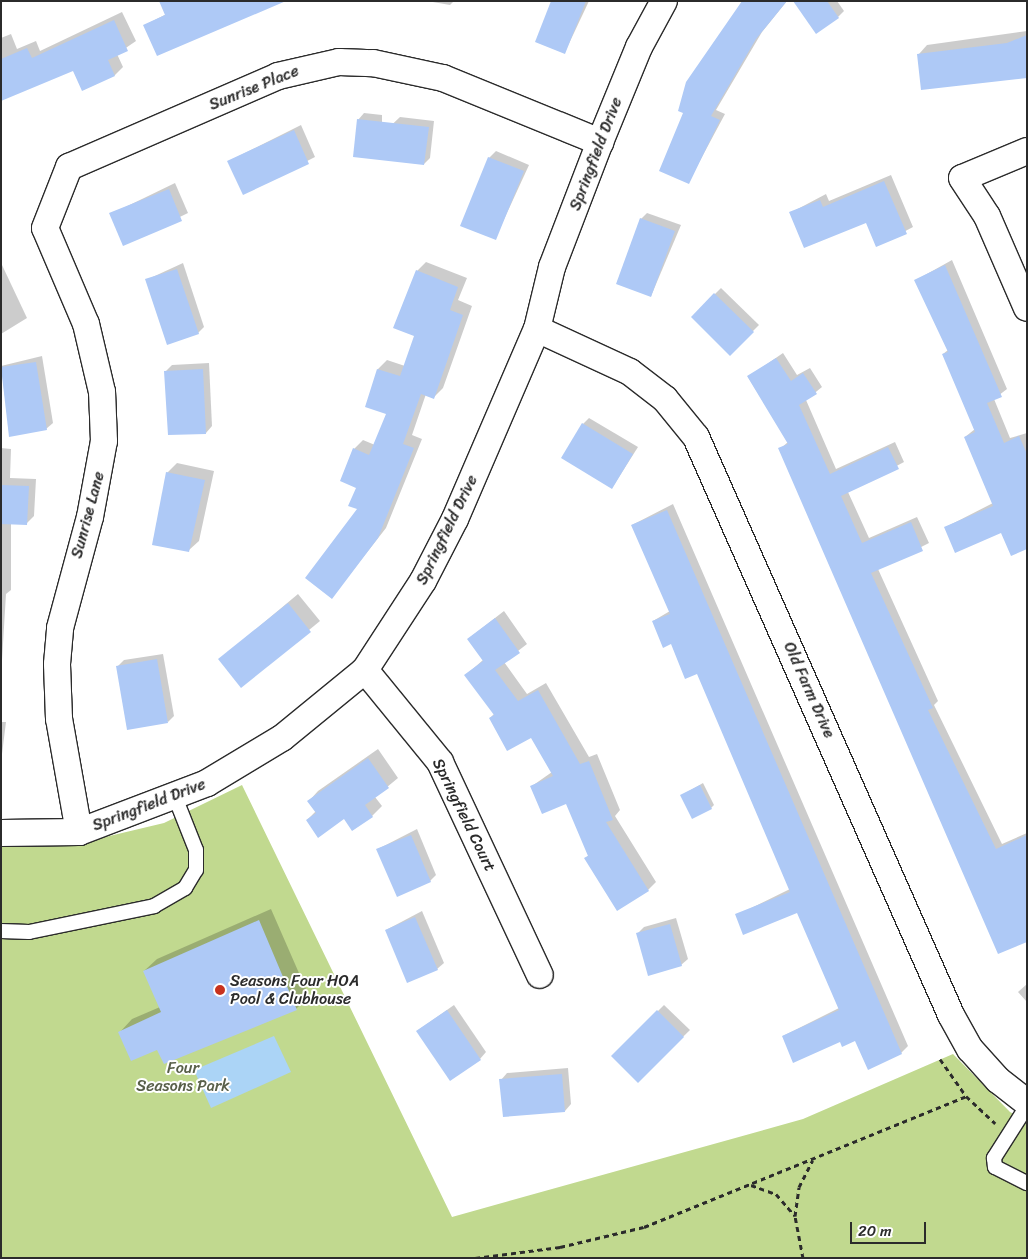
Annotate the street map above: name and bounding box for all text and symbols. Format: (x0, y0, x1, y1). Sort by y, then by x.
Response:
street label: Sunrise Place (206, 61, 302, 115)
street label: Springfield Drive (566, 95, 626, 213)
street label: Sunrise Lane (67, 470, 109, 560)
street label: Springfield Drive (412, 472, 482, 588)
street label: Old Farm Drive (779, 639, 839, 741)
street label: Springfield Court (428, 755, 500, 875)
street label: Springfield Drive (90, 775, 208, 835)
place label: Seasons Four HOA Pool & Clubhouse (230, 971, 359, 1009)
marker: Seasons Four HOA Pool & Clubhouse (214, 984, 226, 996)
park label: Four Seasons Park (136, 1058, 230, 1096)
scale bar (853, 1212, 929, 1244)
text: 20 m (858, 1218, 892, 1244)

